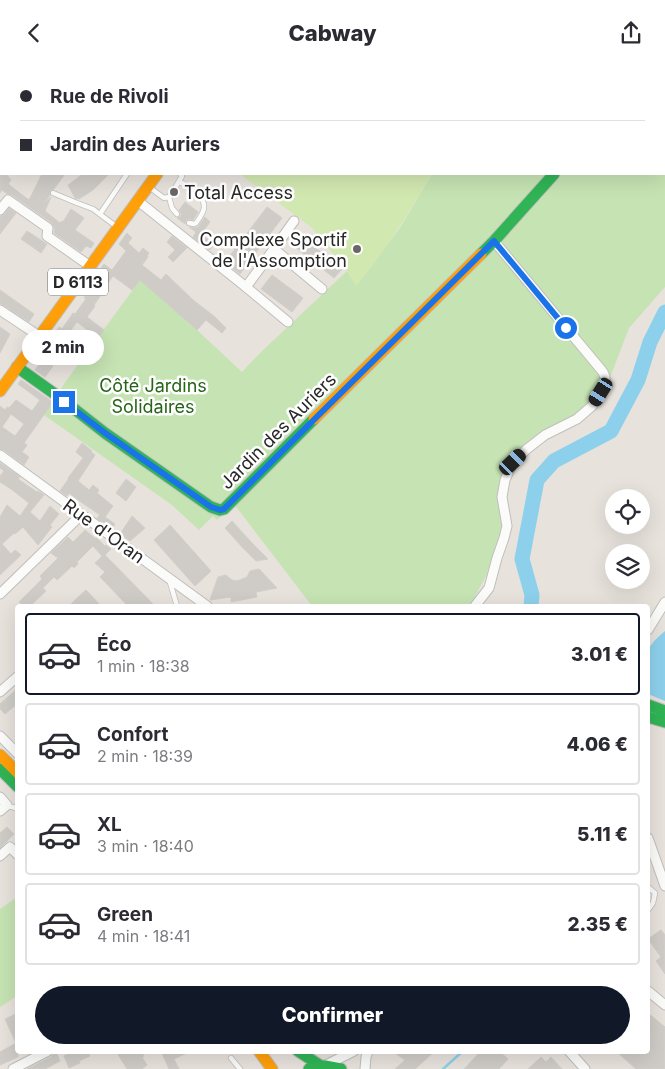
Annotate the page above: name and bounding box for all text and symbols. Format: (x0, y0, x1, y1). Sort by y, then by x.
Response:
icon: back (20, 19, 48, 47)
icon: share (617, 19, 645, 47)
text: Cabway (288, 20, 377, 46)
text: Rue de Rivoli (50, 85, 169, 108)
text: Jardin des Auriers (50, 133, 220, 156)
place label: Total Access (184, 182, 293, 203)
marker: Total Access (168, 186, 180, 198)
place label: Complexe Sportif de l'Assomption (200, 229, 347, 271)
marker: Complexe Sportif de l'Assomption (351, 243, 363, 255)
road number: D 6113 (48, 268, 108, 295)
route start (555, 317, 577, 339)
callout: 2 min (23, 329, 105, 365)
text: 2 min (41, 337, 85, 357)
street label: Jardin des Auriers (216, 369, 340, 493)
park label: Côté Jardins Solidaires (99, 375, 207, 417)
car (586, 375, 615, 409)
route end (53, 391, 75, 413)
car (496, 446, 529, 478)
map controls (605, 489, 650, 589)
button: locate (605, 489, 650, 534)
street label: Rue d'Oran (59, 494, 149, 568)
button: layers (605, 544, 650, 589)
icon: car (37, 632, 82, 677)
text: Éco (97, 633, 131, 656)
text: 3.01 € (571, 643, 628, 666)
text: 1 min · 18:38 (97, 656, 190, 676)
icon: car (37, 722, 82, 767)
text: Confort (97, 723, 168, 746)
text: 4.06 € (566, 733, 628, 756)
text: 2 min · 18:39 (97, 746, 193, 766)
icon: car (37, 812, 82, 857)
text: XL (97, 813, 122, 836)
text: 5.11 € (577, 823, 628, 846)
text: 3 min · 18:40 (97, 836, 194, 856)
icon: car (37, 902, 82, 947)
text: Green (97, 903, 153, 926)
text: 2.35 € (567, 913, 628, 936)
text: 4 min · 18:41 (97, 926, 190, 946)
button: Confirmer (35, 986, 630, 1044)

